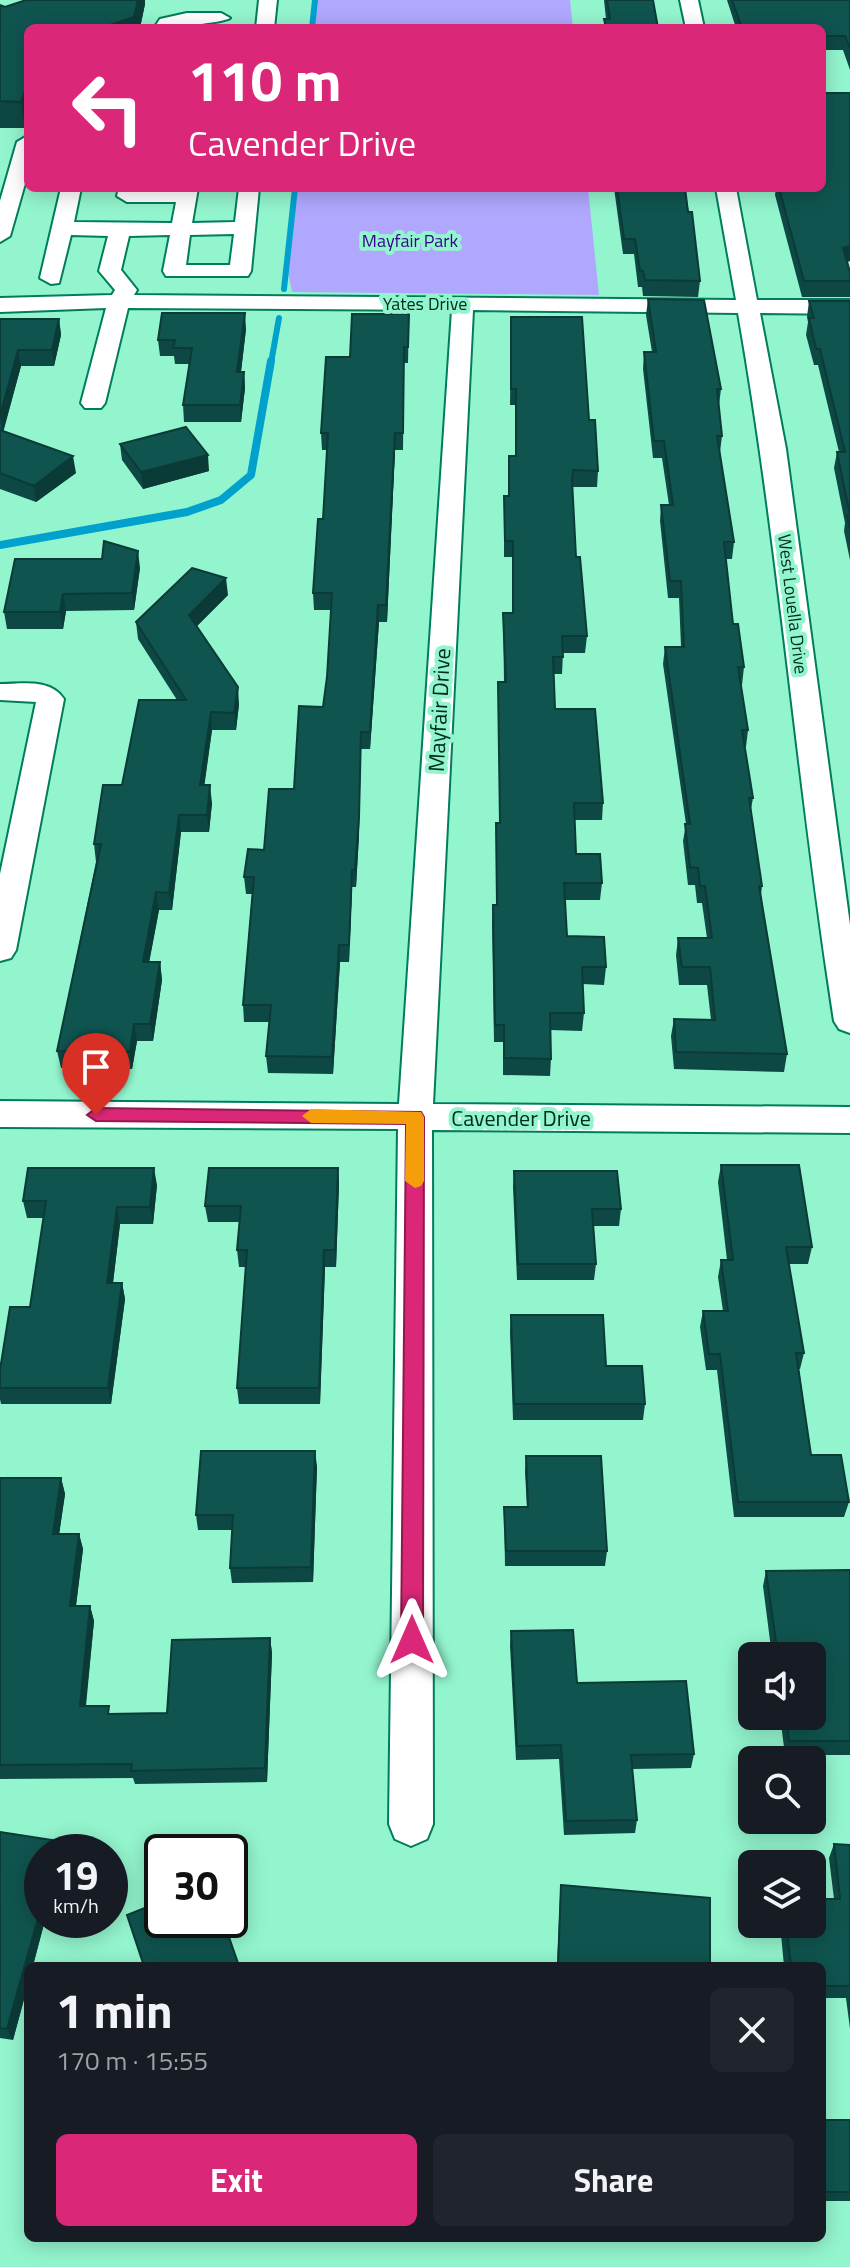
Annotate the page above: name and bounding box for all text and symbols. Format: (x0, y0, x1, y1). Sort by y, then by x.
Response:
text: 110 m (188, 38, 341, 123)
icon: left (56, 56, 160, 160)
text: Cavender Drive (188, 115, 416, 170)
park label: Mayfair Park (362, 227, 459, 254)
street label: Yates Drive (383, 290, 467, 317)
street label: West Louella Drive (771, 533, 815, 675)
street label: Mayfair Drive (419, 647, 459, 773)
pin (62, 1033, 130, 1115)
icon: arrive (74, 1045, 118, 1089)
street label: Cavender Drive (451, 1101, 591, 1135)
position arrow (370, 1598, 454, 1682)
map controls (738, 1642, 826, 1938)
button: sound (738, 1642, 826, 1730)
button: search (738, 1746, 826, 1834)
speed limit sign: 30 (144, 1834, 248, 1938)
text: 19 (54, 1845, 98, 1906)
button: layers (738, 1850, 826, 1938)
text: km/h (53, 1890, 99, 1921)
text: 1 min (56, 1974, 173, 2047)
button: close (710, 1988, 794, 2072)
text: 170 m · 15:55 (56, 2041, 208, 2080)
button: Exit (56, 2134, 417, 2226)
button: Share (433, 2134, 794, 2226)

